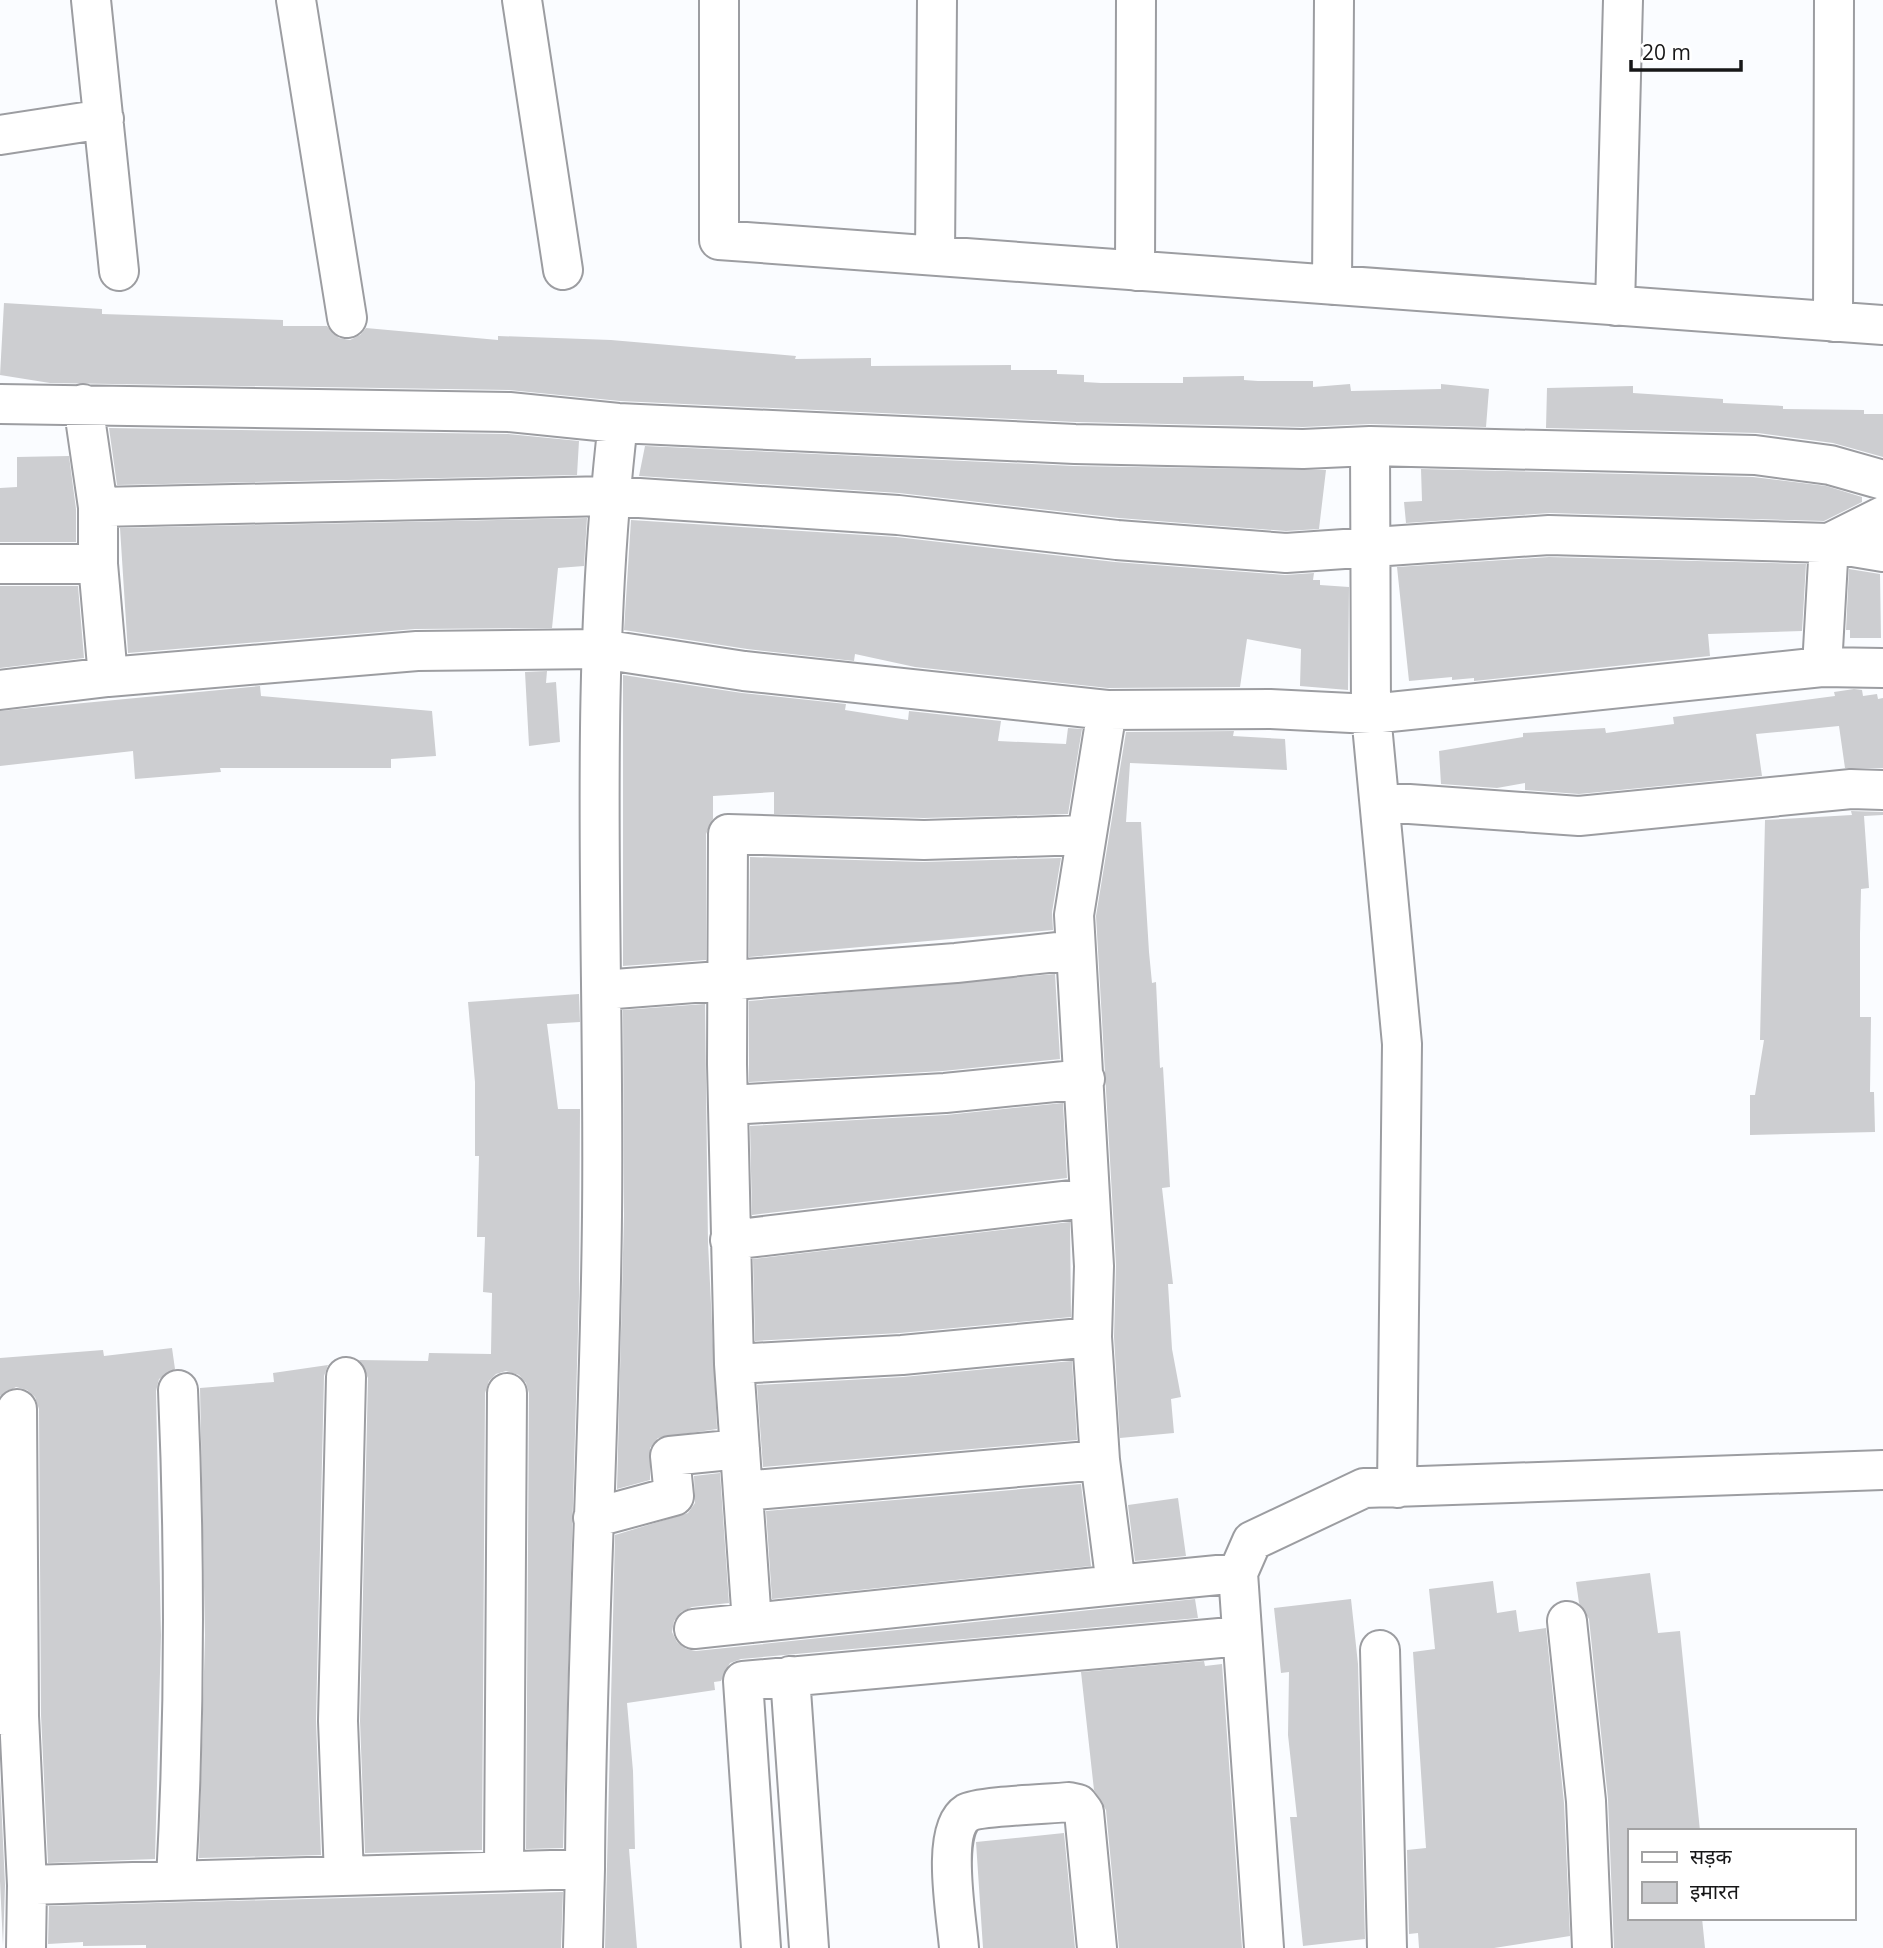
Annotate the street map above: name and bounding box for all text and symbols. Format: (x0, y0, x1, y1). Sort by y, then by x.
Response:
scale bar (1631, 28, 1741, 72)
text: 20 m (1642, 38, 1691, 66)
legend (1628, 1829, 1855, 1920)
text: सड़क (1690, 1842, 1732, 1870)
text: इमारत (1690, 1877, 1740, 1905)

